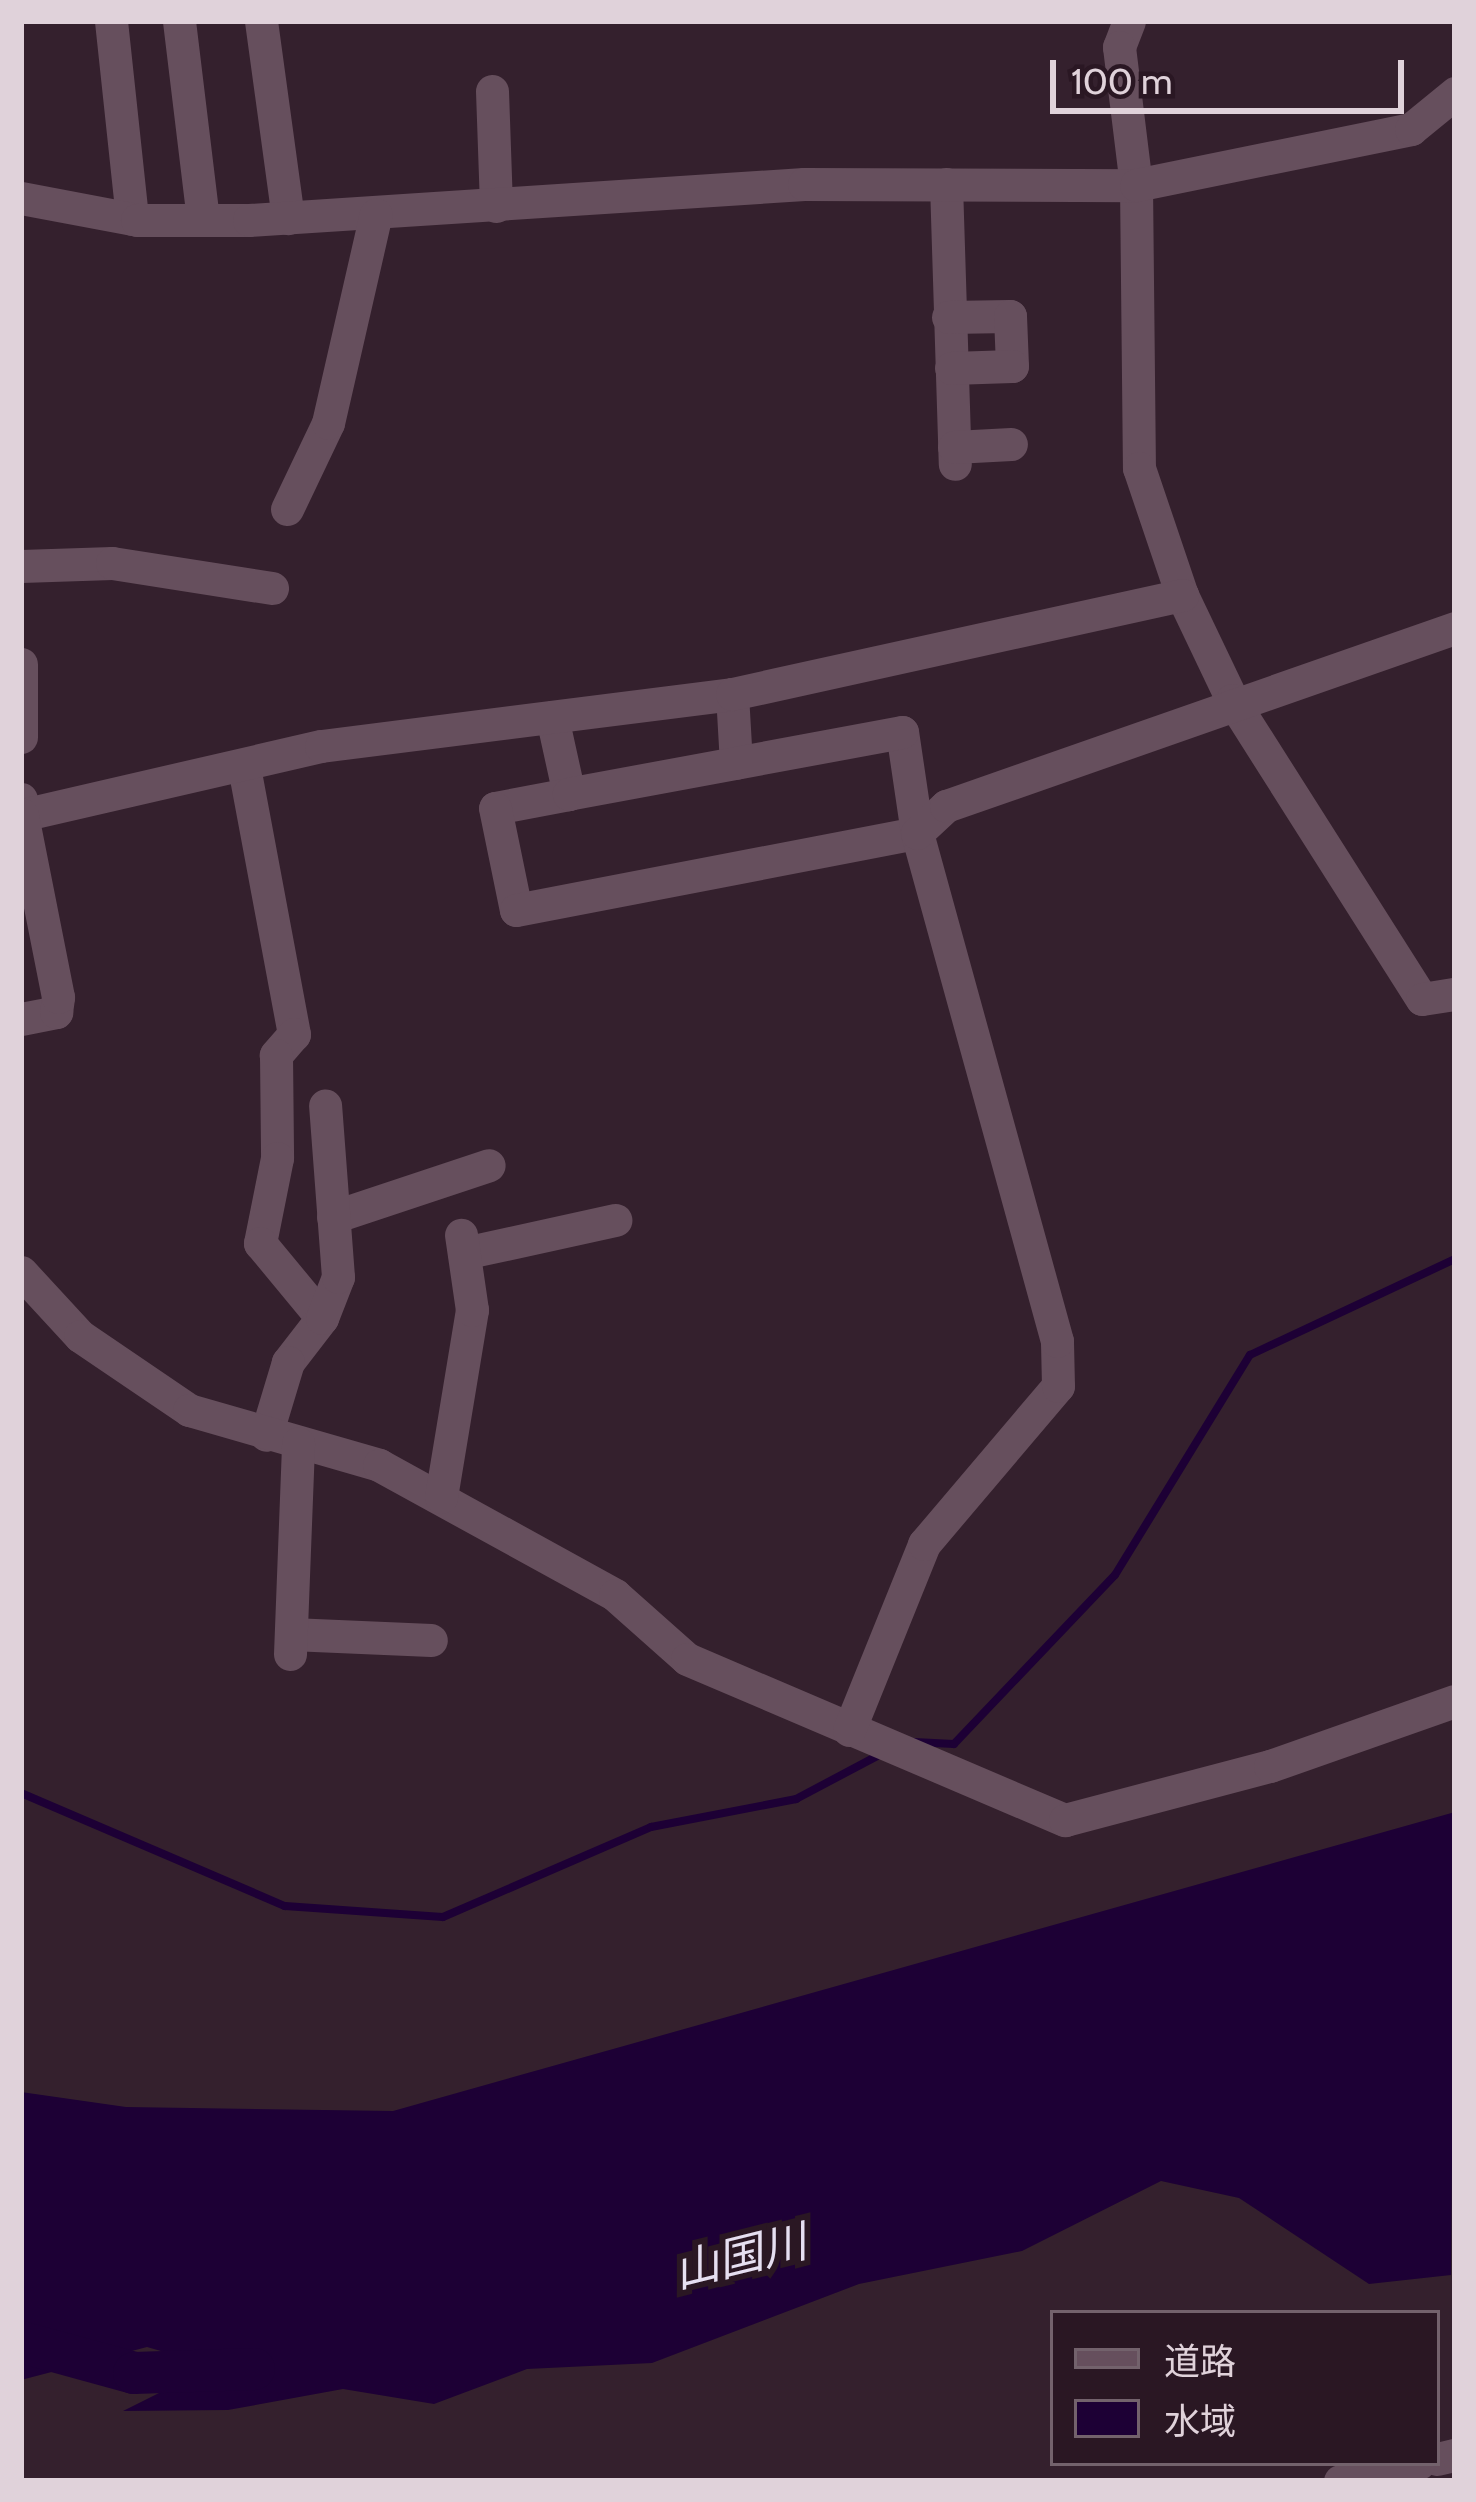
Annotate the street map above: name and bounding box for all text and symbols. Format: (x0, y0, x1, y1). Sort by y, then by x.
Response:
scale bar (1056, 36, 1410, 110)
text: 100 m (1071, 59, 1173, 103)
water label: 山国川 (668, 2214, 812, 2300)
legend (1050, 2310, 1440, 2466)
text: 道路 (1164, 2339, 1236, 2383)
text: 水域 (1164, 2399, 1236, 2443)

